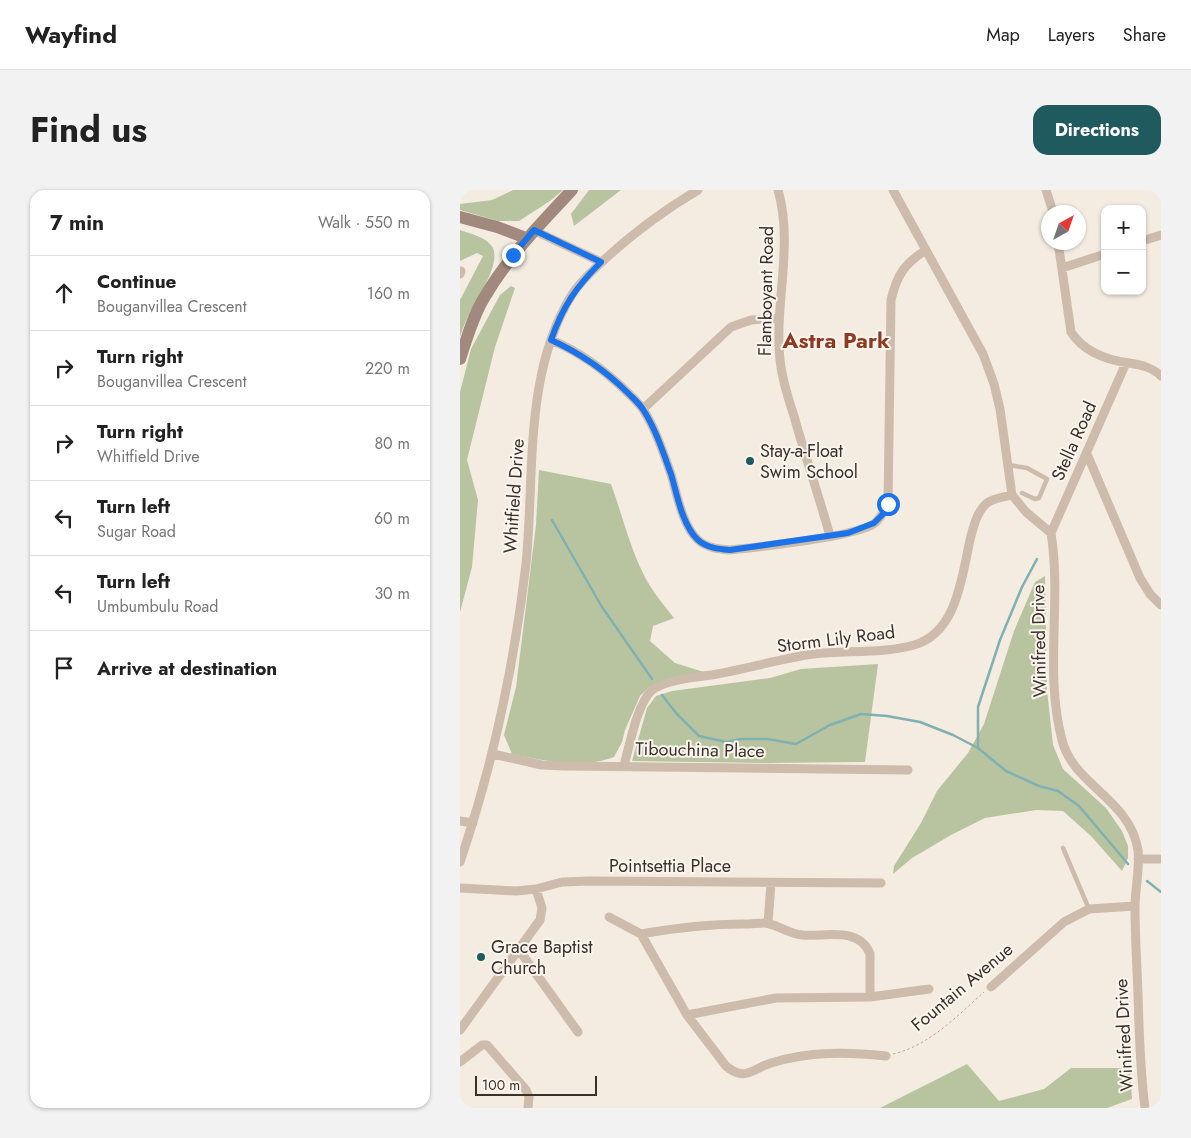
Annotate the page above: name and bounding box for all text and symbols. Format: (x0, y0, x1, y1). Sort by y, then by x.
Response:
text: Wayfind (25, 17, 117, 52)
text: Map (986, 22, 1020, 48)
text: Layers (1048, 22, 1095, 48)
text: Share (1123, 22, 1166, 48)
text: Find us (30, 105, 147, 155)
button: Directions (1033, 105, 1161, 155)
north arrow (1041, 205, 1086, 250)
map controls (1101, 205, 1146, 295)
button: + (1101, 205, 1146, 250)
text: 7 min (50, 208, 104, 238)
text: Walk · 550 m (318, 211, 410, 234)
street label: Flamboyant Road (752, 226, 780, 356)
route end (502, 244, 525, 267)
button: − (1101, 250, 1146, 295)
text: Continue (97, 268, 176, 295)
icon: ahead (50, 279, 78, 307)
text: 160 m (367, 282, 410, 305)
text: Bouganvillea Crescent (97, 295, 247, 318)
district label: Astra Park (781, 324, 890, 356)
text: Turn right (97, 343, 183, 370)
icon: right (50, 354, 78, 382)
text: 220 m (365, 357, 410, 380)
text: Bouganvillea Crescent (97, 370, 247, 393)
street label: Stella Road (1045, 397, 1103, 485)
text: Turn right (97, 418, 183, 445)
icon: right (50, 429, 78, 457)
text: 80 m (374, 432, 410, 455)
street label: Whitfield Drive (497, 438, 531, 554)
place label: Stay-a-Float Swim School (760, 438, 858, 485)
text: Whitfield Drive (97, 445, 199, 468)
marker: Stay-a-Float Swim School (744, 455, 756, 467)
text: Turn left (97, 493, 170, 520)
route start (877, 493, 900, 516)
icon: left (50, 504, 78, 532)
text: 60 m (374, 507, 410, 530)
text: Sugar Road (97, 520, 176, 543)
text: Turn left (97, 568, 170, 595)
icon: left (50, 579, 78, 607)
text: 30 m (374, 582, 410, 605)
street label: Winifred Drive (1025, 584, 1053, 698)
text: Umbumbulu Road (97, 595, 218, 618)
street label: Storm Lily Road (776, 619, 896, 659)
icon: arrive (50, 654, 78, 682)
text: Arrive at destination (97, 655, 277, 682)
street label: Tibouchina Place (635, 736, 765, 764)
street label: Pointsettia Place (609, 853, 731, 879)
place label: Grace Baptist Church (491, 934, 593, 981)
street label: Fountain Avenue (905, 937, 1019, 1037)
marker: Grace Baptist Church (475, 951, 487, 963)
street label: Winifred Drive (1108, 978, 1140, 1092)
scale bar (475, 1073, 598, 1096)
text: 100 m (482, 1075, 520, 1095)

